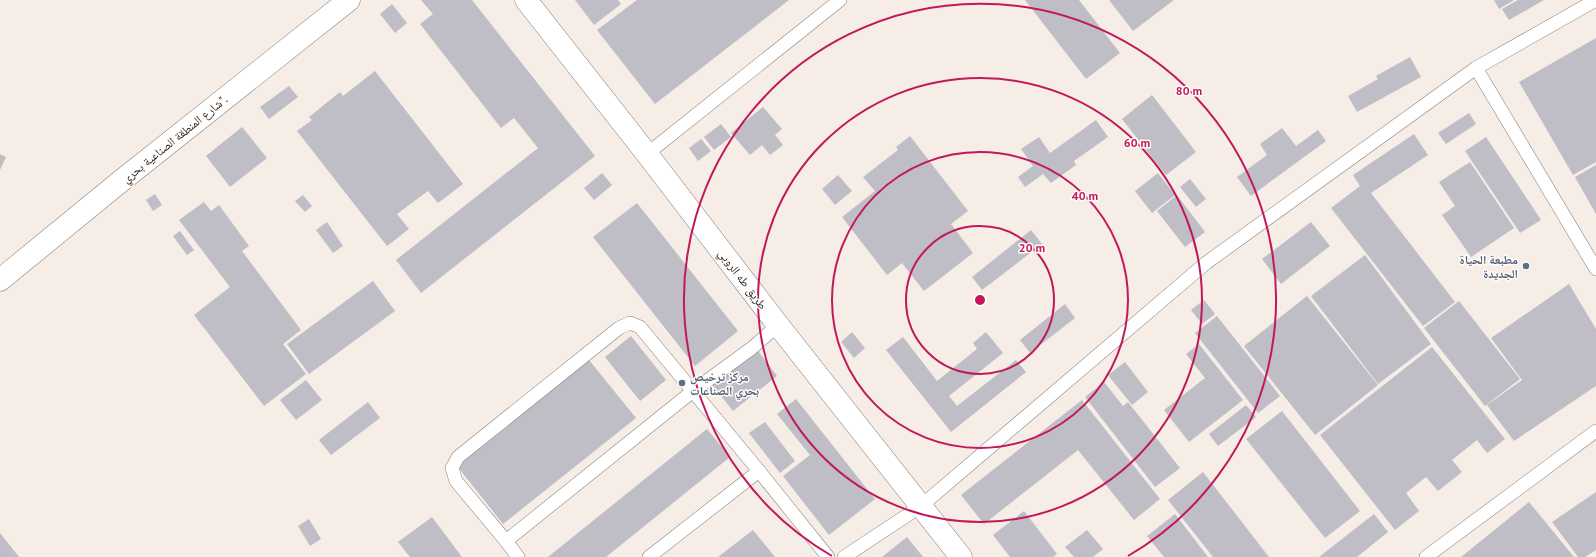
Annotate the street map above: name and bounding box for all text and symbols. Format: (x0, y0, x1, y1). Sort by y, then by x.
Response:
text: 80 m (1176, 83, 1202, 98)
street label: شارع المنطقة الصناعية بحري". (119, 92, 232, 188)
text: 60 m (1124, 135, 1150, 150)
text: 40 m (1072, 188, 1098, 203)
text: 20 m (1019, 240, 1045, 255)
street label: طريق طه الروبي (713, 246, 771, 314)
place label: مطبعة الحياة الجديدة (1460, 252, 1518, 281)
marker: مطبعة الحياة الجديدة (1521, 261, 1531, 271)
centre of rings (973, 293, 987, 307)
place label: مركز ترخيص بحري الصناعات (690, 369, 759, 400)
marker: مركز ترخيص بحري الصناعات (677, 378, 687, 388)

